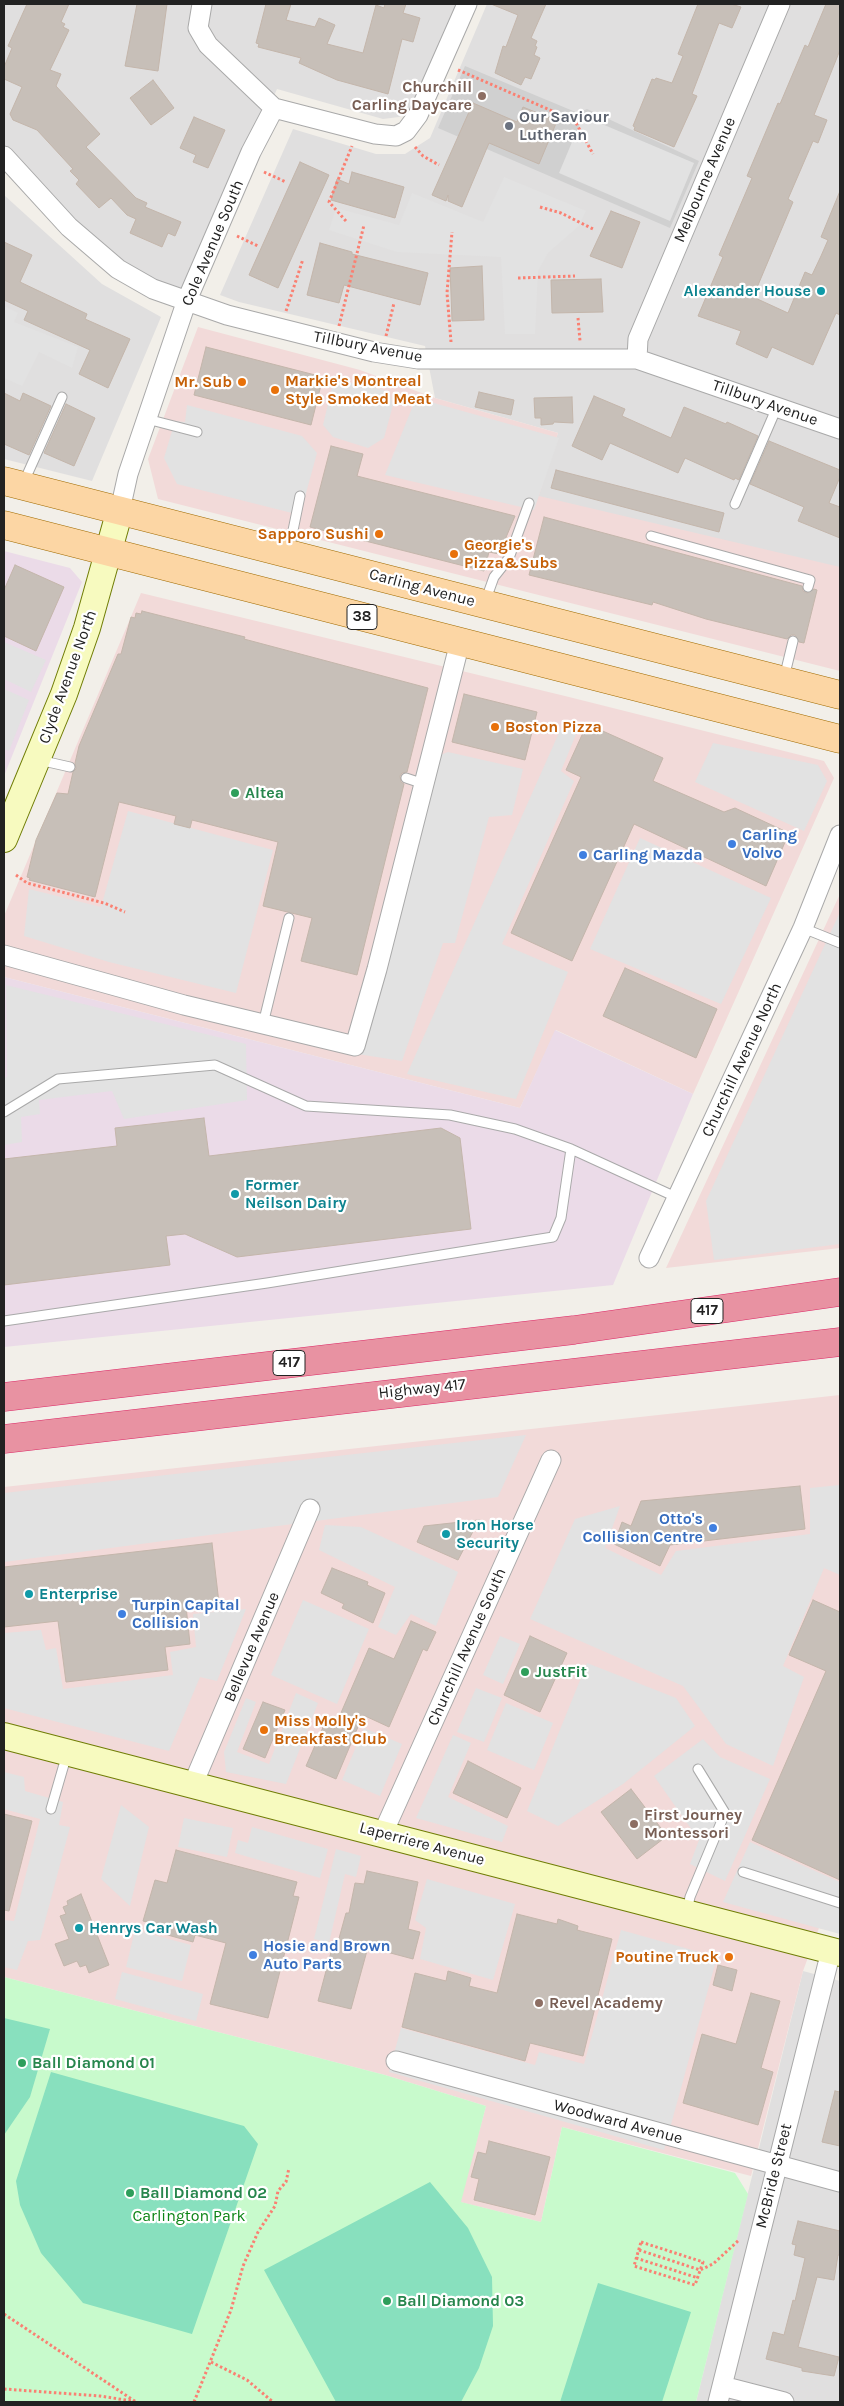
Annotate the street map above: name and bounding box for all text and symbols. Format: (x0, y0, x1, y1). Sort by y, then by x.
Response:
place label: Churchill Carling Daycare (352, 77, 472, 115)
marker: Churchill Carling Daycare (476, 90, 488, 102)
place label: Our Saviour Lutheran (519, 107, 609, 145)
street label: Melbourne Avenue (670, 114, 740, 246)
marker: Our Saviour Lutheran (503, 120, 515, 132)
street label: Cole Avenue South (178, 177, 248, 309)
place label: Alexander House (684, 281, 811, 301)
marker: Alexander House (815, 285, 827, 297)
street label: Tillbury Avenue (312, 327, 424, 367)
place label: Markie's Montreal Style Smoked Meat (285, 371, 431, 409)
place label: Mr. Sub (174, 372, 232, 392)
marker: Mr. Sub (236, 376, 248, 388)
street label: Tillbury Avenue (710, 376, 820, 430)
marker: Markie's Montreal Style Smoked Meat (269, 384, 281, 396)
place label: Sapporo Sushi (258, 524, 369, 544)
marker: Sapporo Sushi (373, 528, 385, 540)
place label: Georgie's Pizza&Subs (464, 535, 558, 573)
marker: Georgie's Pizza&Subs (448, 548, 460, 560)
street label: Carling Avenue (367, 565, 477, 611)
road number: 38 (347, 604, 377, 630)
street label: Clyde Avenue North (35, 608, 101, 746)
place label: Boston Pizza (505, 717, 602, 737)
marker: Boston Pizza (489, 721, 501, 733)
place label: Altea (245, 783, 284, 803)
marker: Altea (229, 787, 241, 799)
place label: Carling Volvo (742, 825, 797, 863)
marker: Carling Volvo (726, 838, 738, 850)
place label: Carling Mazda (593, 845, 703, 865)
marker: Carling Mazda (577, 849, 589, 861)
street label: Churchill Avenue North (698, 980, 786, 1140)
place label: Former Neilson Dairy (245, 1175, 347, 1213)
marker: Former Neilson Dairy (229, 1188, 241, 1200)
road number: 417 (691, 1298, 723, 1324)
road number: 417 (273, 1350, 305, 1376)
street label: Highway 417 (377, 1375, 467, 1403)
place label: Otto's Collision Centre (582, 1509, 703, 1547)
place label: Iron Horse Security (456, 1515, 534, 1553)
marker: Otto's Collision Centre (707, 1522, 719, 1534)
marker: Iron Horse Security (440, 1528, 452, 1540)
street label: Churchill Avenue South (424, 1565, 510, 1729)
place label: Enterprise (39, 1584, 118, 1604)
marker: Enterprise (23, 1588, 35, 1600)
street label: Bellevue Avenue (220, 1589, 284, 1705)
place label: Turpin Capital Collision (132, 1595, 240, 1633)
marker: Turpin Capital Collision (116, 1608, 128, 1620)
place label: JustFit (535, 1662, 587, 1682)
marker: JustFit (519, 1666, 531, 1678)
place label: Miss Molly's Breakfast Club (274, 1711, 387, 1749)
marker: Miss Molly's Breakfast Club (258, 1724, 270, 1736)
place label: First Journey Montessori (644, 1805, 742, 1843)
street label: Laperriere Avenue (357, 1818, 487, 1870)
marker: First Journey Montessori (628, 1818, 640, 1830)
place label: Henrys Car Wash (89, 1918, 218, 1938)
marker: Henrys Car Wash (73, 1922, 85, 1934)
place label: Hosie and Brown Auto Parts (263, 1936, 391, 1974)
place label: Poutine Truck (615, 1947, 719, 1967)
marker: Hosie and Brown Auto Parts (247, 1949, 259, 1961)
marker: Poutine Truck (723, 1951, 735, 1963)
place label: Revel Academy (549, 1993, 663, 2013)
marker: Revel Academy (533, 1997, 545, 2009)
place label: Ball Diamond 01 (32, 2053, 155, 2073)
marker: Ball Diamond 01 (16, 2057, 28, 2069)
street label: Woodward Avenue (551, 2096, 685, 2148)
street label: McBride Street (752, 2121, 796, 2231)
place label: Ball Diamond 02 (140, 2183, 267, 2203)
marker: Ball Diamond 02 (124, 2187, 136, 2199)
park label: Carlington Park (132, 2206, 246, 2226)
place label: Ball Diamond 03 (397, 2291, 524, 2311)
marker: Ball Diamond 03 (381, 2295, 393, 2307)

